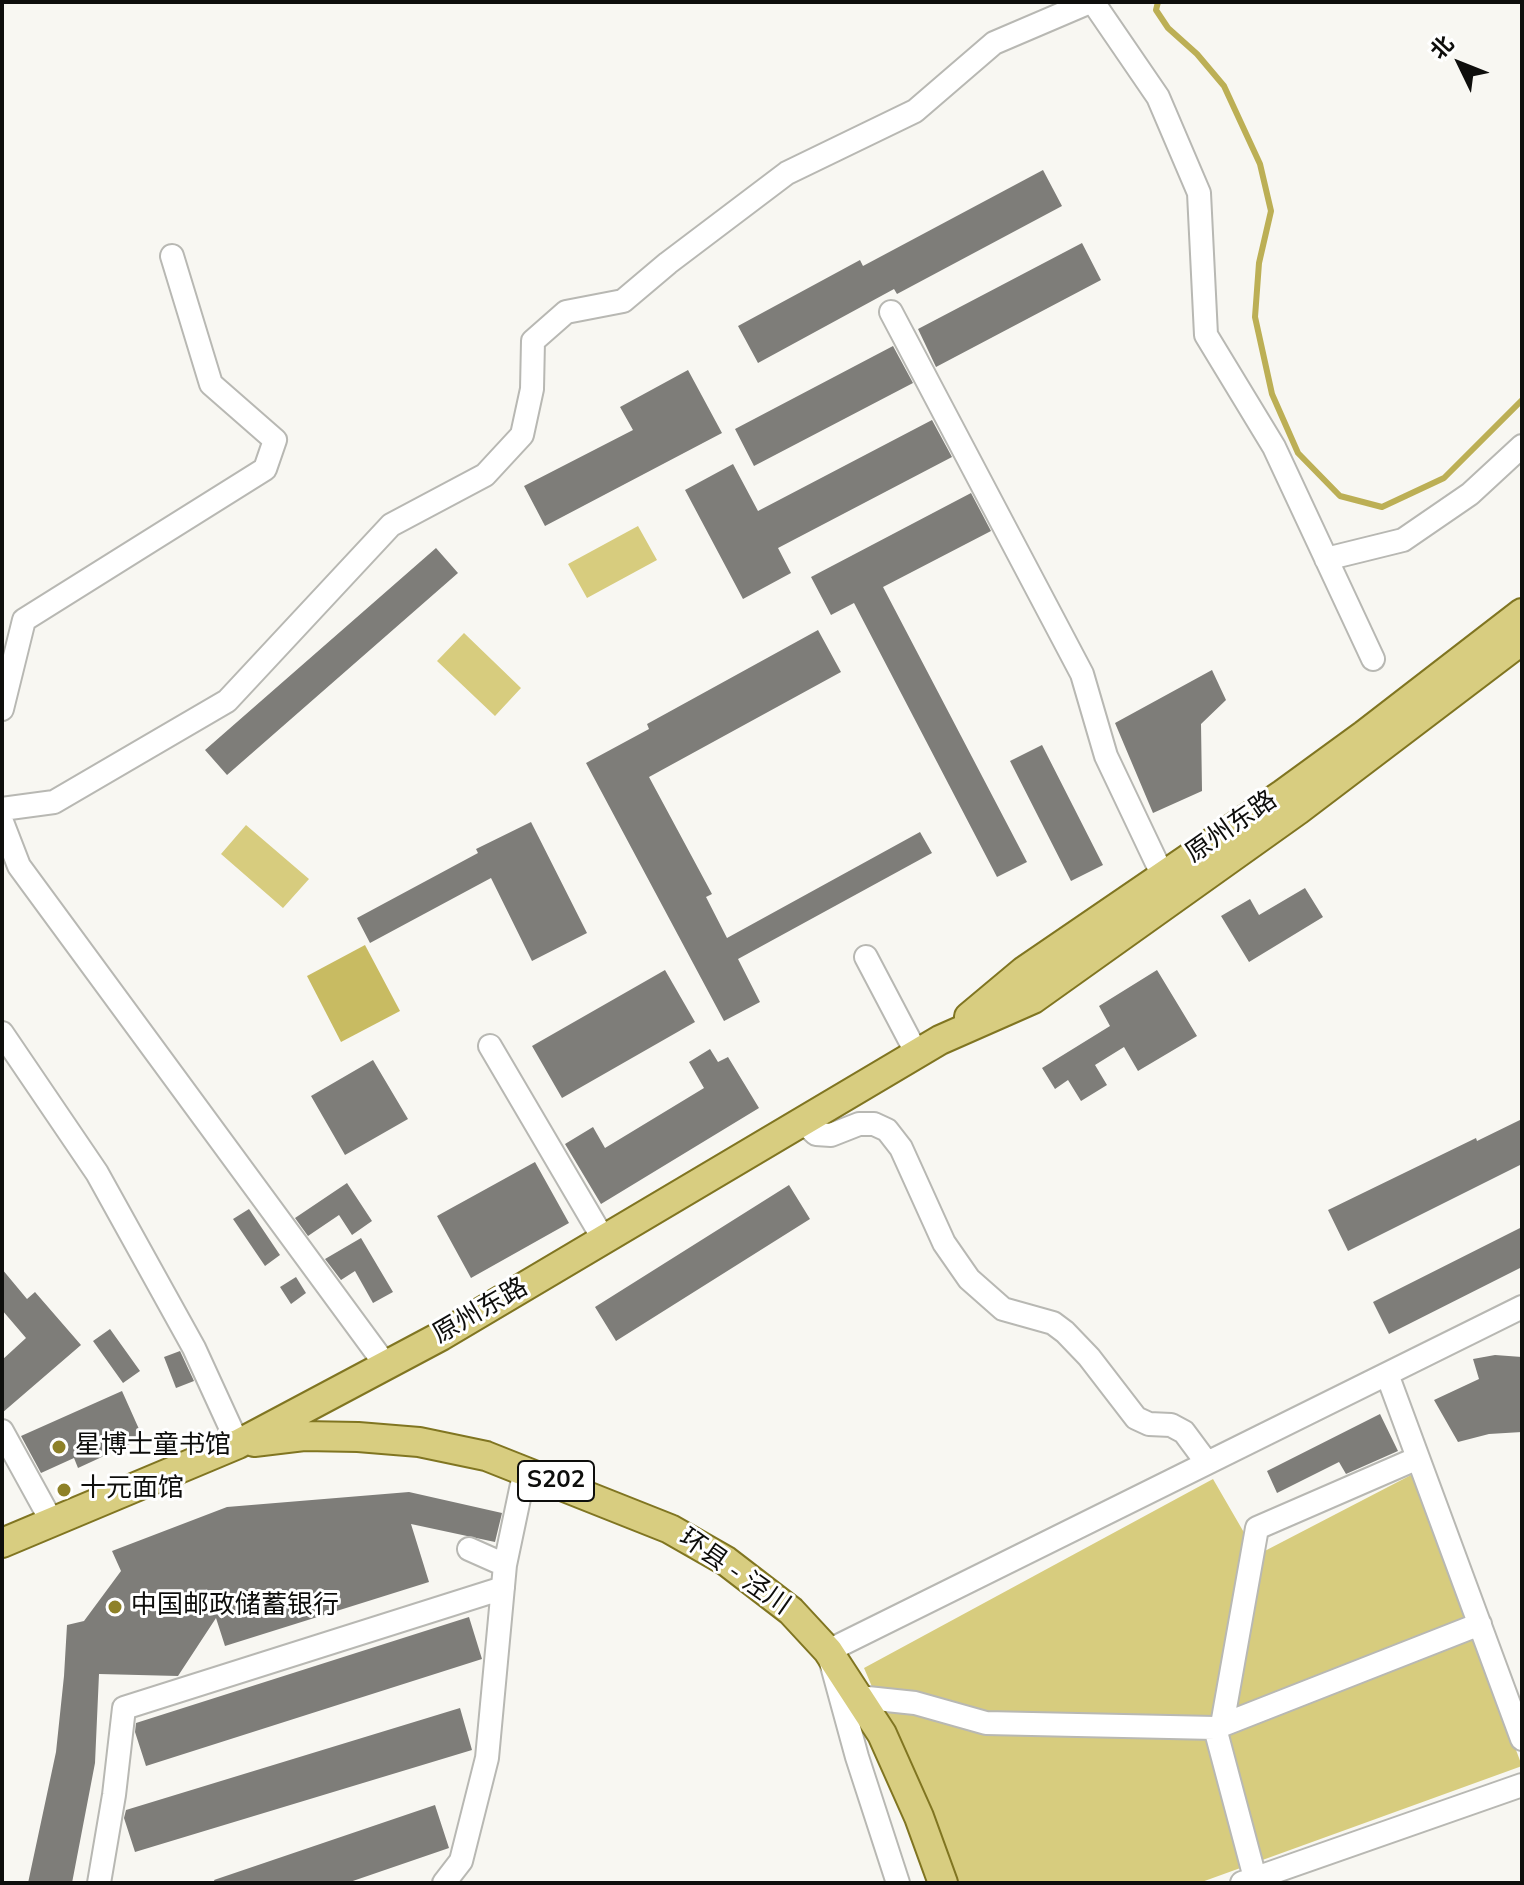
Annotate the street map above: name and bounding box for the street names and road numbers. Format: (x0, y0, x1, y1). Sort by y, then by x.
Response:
street label: 原州东路 (1180, 785, 1284, 871)
street label: 原州东路 (428, 1272, 534, 1352)
road number: S202 (518, 1461, 594, 1501)
street label: 环县 - 泾川 (672, 1523, 796, 1623)

